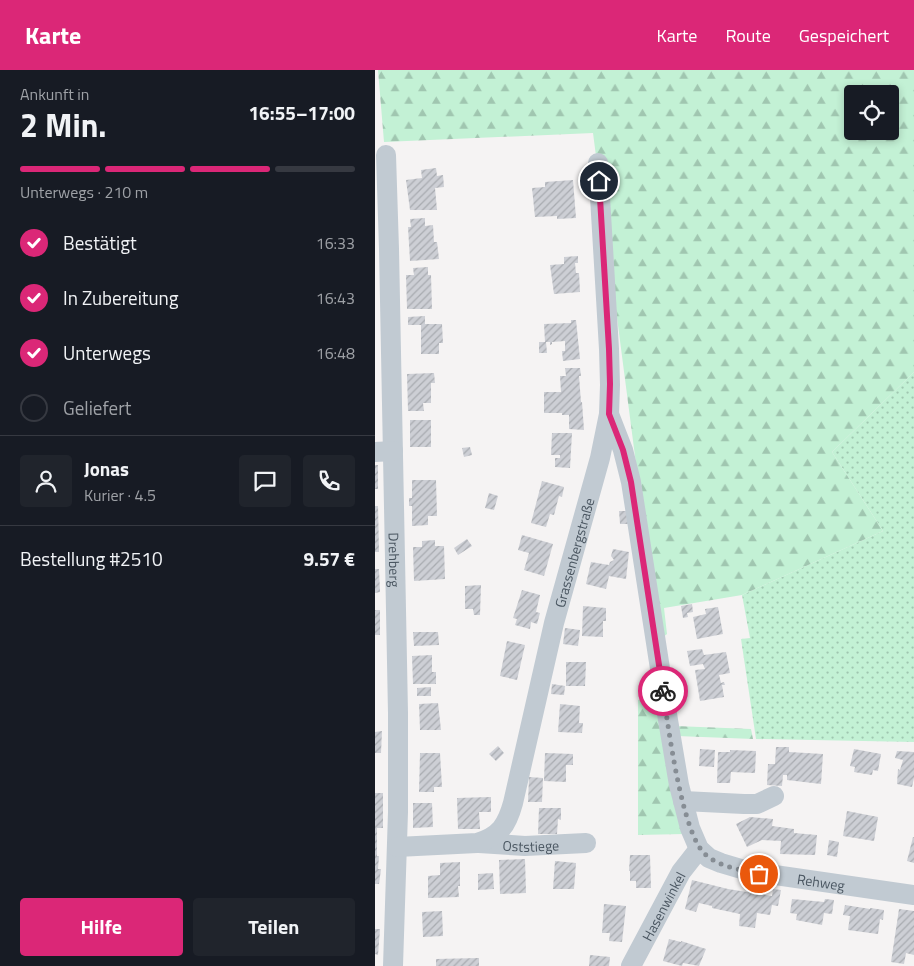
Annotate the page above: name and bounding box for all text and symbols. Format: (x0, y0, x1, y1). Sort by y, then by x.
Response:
text: Karte (25, 17, 81, 53)
text: Karte (656, 22, 697, 49)
text: Route (725, 22, 771, 49)
text: Gespeichert (799, 22, 889, 49)
text: Ankunft in (20, 82, 89, 106)
map controls (844, 85, 899, 140)
button: locate (844, 85, 899, 140)
text: 16:55–17:00 (248, 98, 355, 127)
text: 2 Min. (20, 101, 107, 149)
pin (578, 160, 620, 202)
icon: home (585, 167, 613, 195)
text: Unterwegs · 210 m (20, 180, 148, 204)
text: Bestätigt (63, 228, 137, 257)
icon: check (20, 229, 48, 257)
text: 16:33 (316, 231, 355, 255)
text: In Zubereitung (63, 283, 179, 312)
icon: check (20, 284, 48, 312)
text: 16:43 (316, 286, 355, 310)
text: Unterwegs (63, 338, 151, 367)
icon: check (20, 339, 48, 367)
text: 16:48 (316, 341, 355, 365)
text: Geliefert (63, 393, 131, 422)
text: Jonas (84, 454, 129, 483)
button: person (20, 455, 72, 507)
button: chat (239, 455, 291, 507)
button: phone (303, 455, 355, 507)
text: Kurier · 4.5 (84, 483, 156, 507)
street label: Grassenbergstraße (548, 495, 599, 610)
street label: Drehberg (384, 532, 406, 587)
text: Bestellung #2510 (20, 544, 163, 573)
text: 9.57 € (303, 544, 355, 573)
courier (638, 666, 688, 716)
icon: bike (649, 677, 677, 705)
street label: Oststiege (502, 834, 560, 857)
pin (738, 853, 780, 895)
icon: bag (745, 860, 773, 888)
street label: Hasenwinkel (636, 868, 690, 944)
street label: Rehweg (796, 868, 846, 895)
button: Hilfe (20, 898, 183, 956)
button: Teilen (193, 898, 355, 956)

